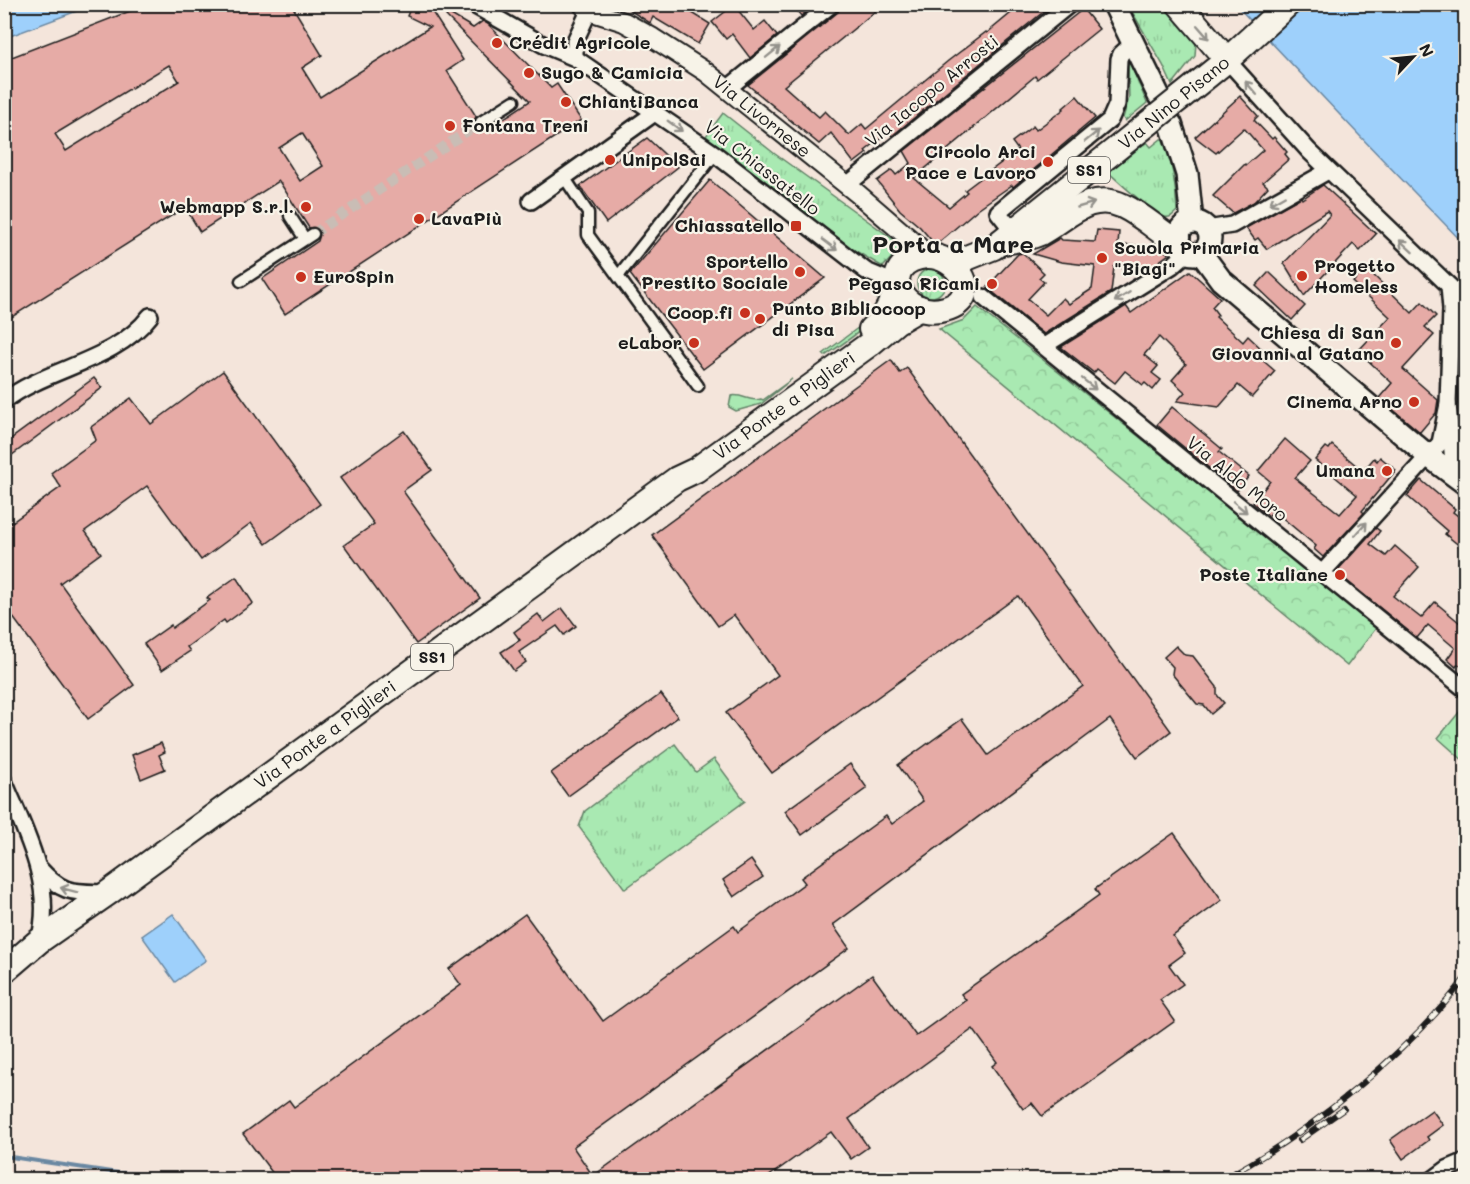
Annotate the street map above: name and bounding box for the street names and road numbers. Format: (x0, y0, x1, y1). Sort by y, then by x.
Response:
street label: Via Iacopo Arrosti (860, 29, 1003, 152)
street label: Via Nino Pisano (1113, 50, 1234, 154)
street label: Via Livornese (708, 69, 816, 163)
street label: Via Chiassatello (700, 114, 826, 220)
road number: SS1 (1068, 157, 1110, 183)
street label: Via Ponte a Piglieri (708, 345, 860, 465)
street label: Via Aldo Moro (1182, 430, 1293, 527)
road number: SS1 (411, 644, 453, 670)
street label: Via Ponte a Piglieri (249, 674, 401, 794)

